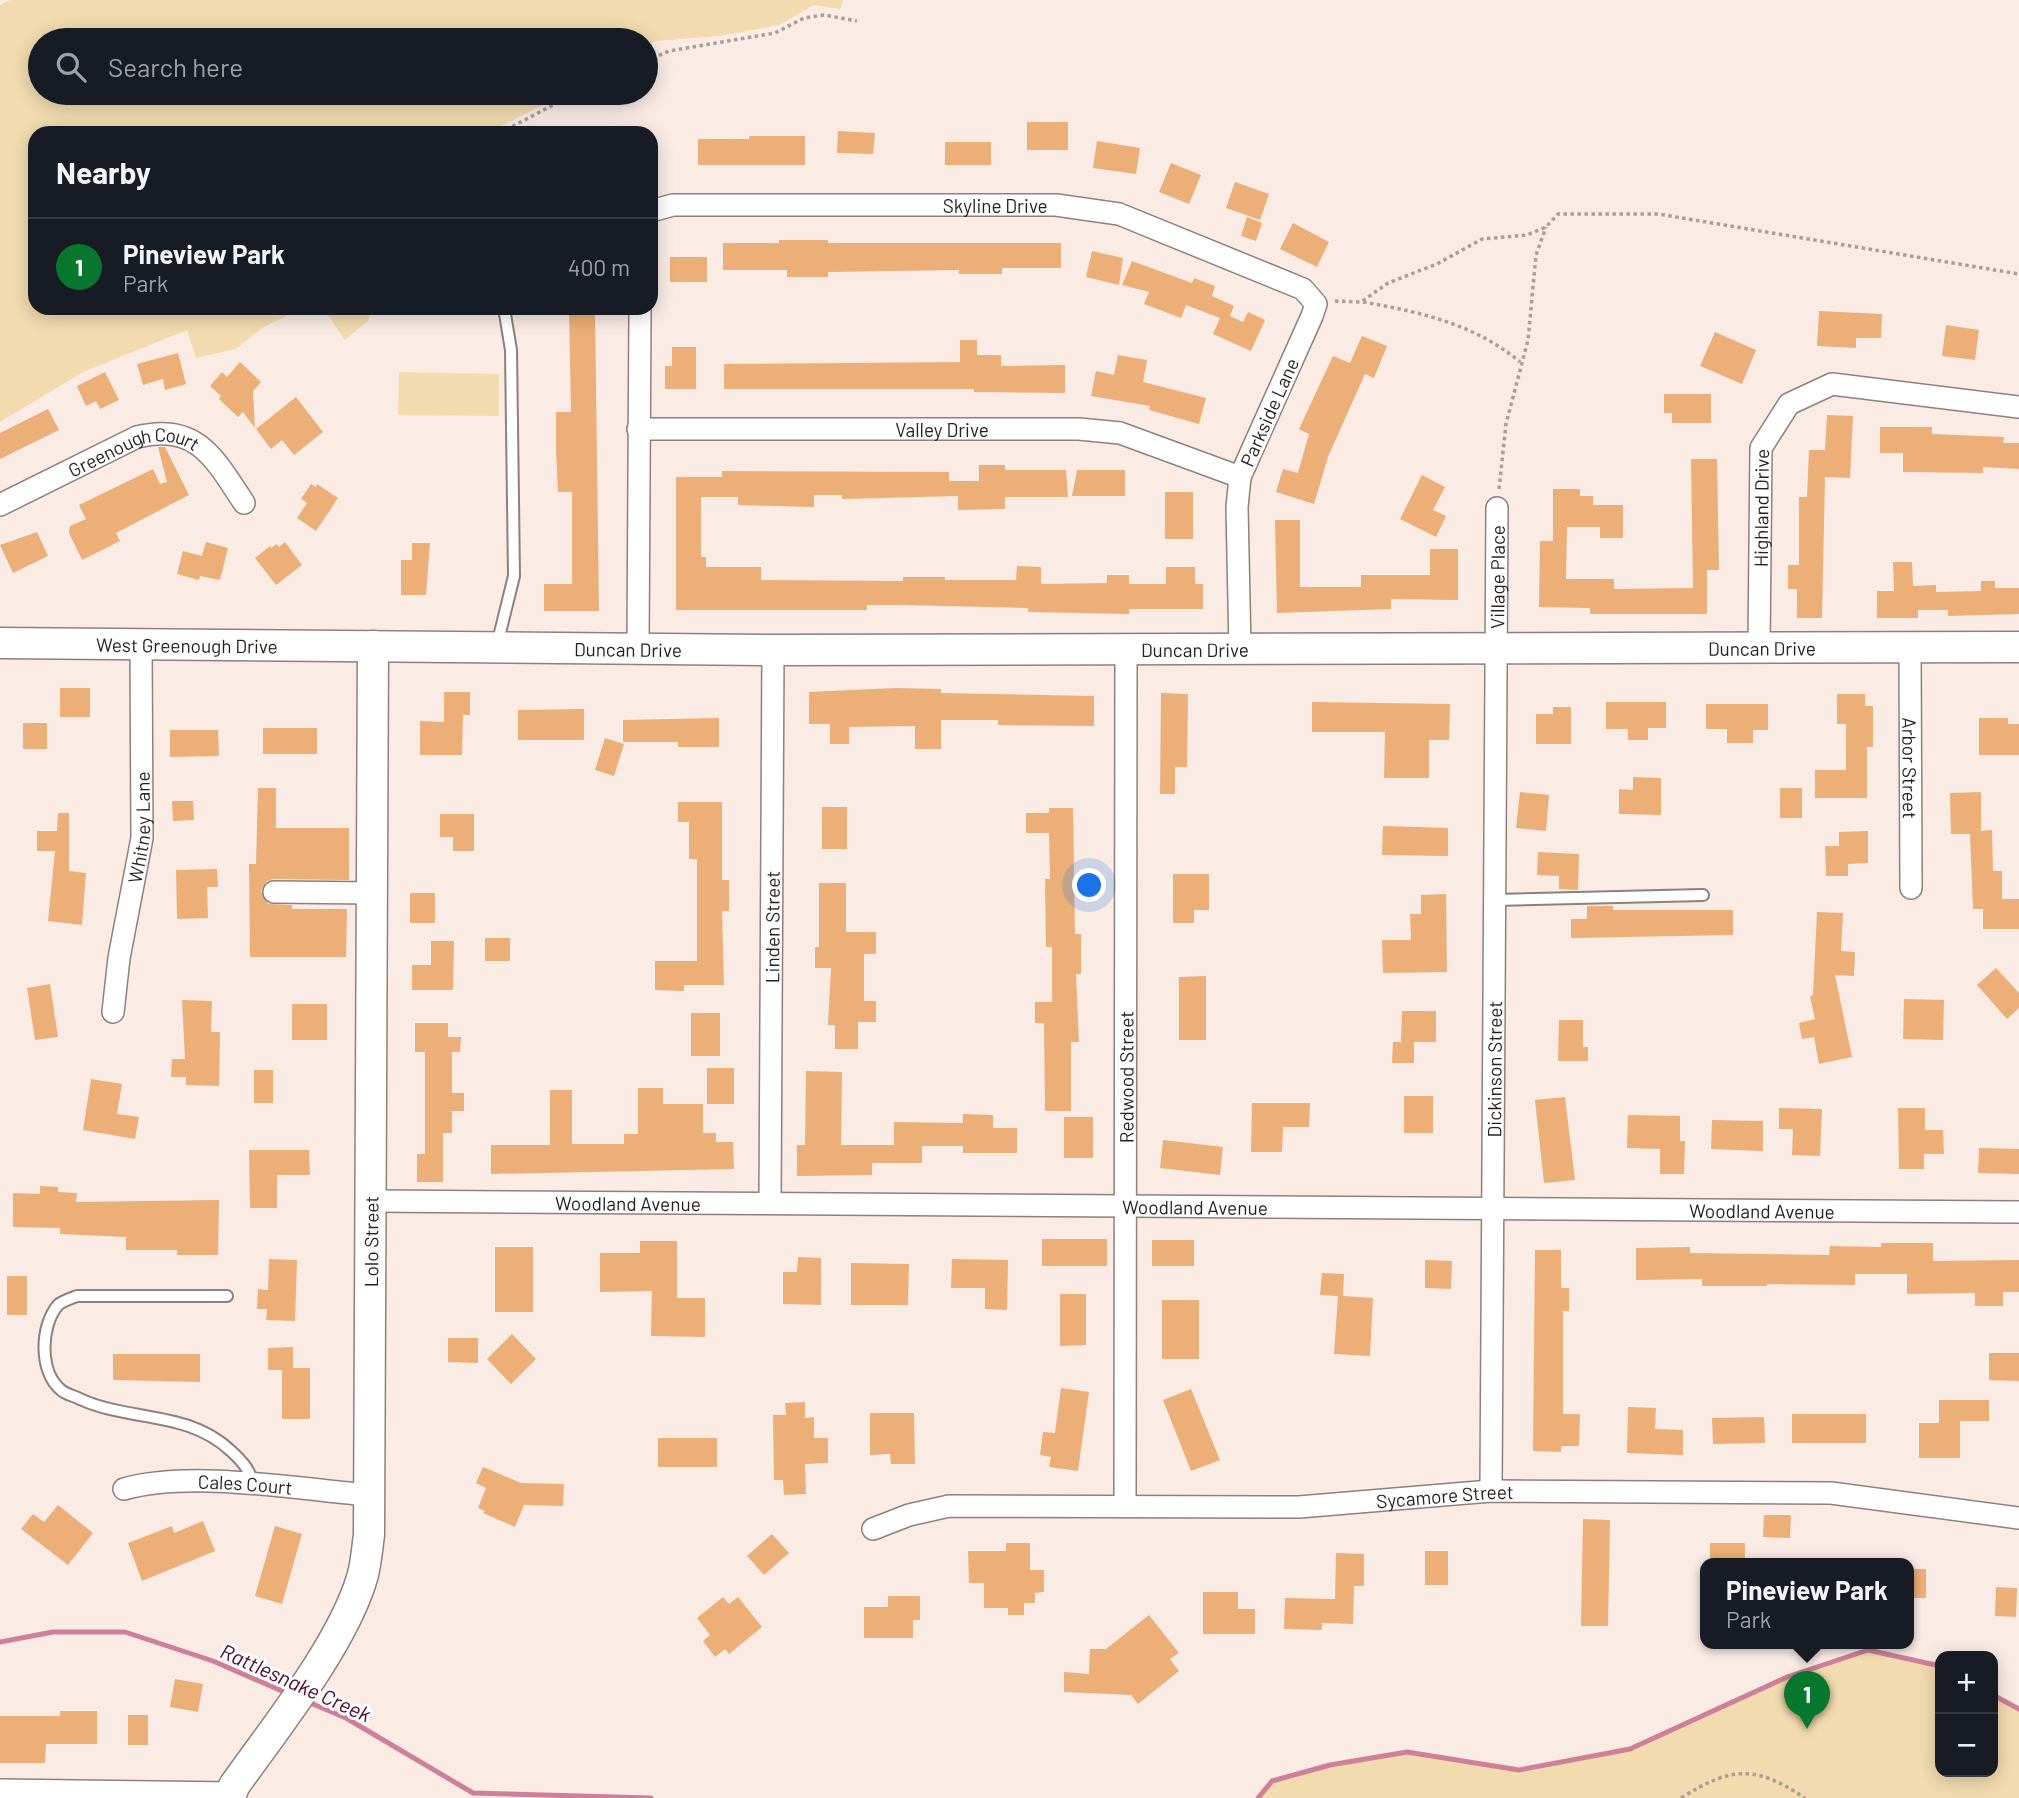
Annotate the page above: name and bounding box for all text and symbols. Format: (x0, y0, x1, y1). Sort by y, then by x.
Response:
search box (28, 28, 658, 105)
icon: search (52, 48, 90, 86)
text: Search here (108, 51, 243, 82)
text: Nearby (56, 154, 151, 190)
street label: Skyline Drive (943, 194, 1048, 217)
text: Pineview Park (123, 238, 285, 269)
text: 1 (75, 253, 83, 281)
text: 400 m (568, 253, 630, 281)
text: Park (123, 269, 168, 297)
street label: Parkside Lane (1235, 354, 1303, 470)
street label: Valley Drive (895, 418, 989, 441)
street label: Greenough Court (64, 422, 205, 481)
street label: Highland Drive (1748, 449, 1772, 567)
street label: Village Place (1485, 525, 1508, 629)
street label: West Greenough Drive (96, 632, 278, 657)
street label: Duncan Drive (1708, 636, 1816, 659)
street label: Duncan Drive (574, 637, 682, 661)
street label: Duncan Drive (1141, 637, 1249, 661)
street label: Arbor Street (1899, 717, 1922, 819)
street label: Whitney Lane (122, 771, 154, 885)
your location (1072, 868, 1106, 902)
street label: Linden Street (760, 871, 783, 983)
street label: Dickinson Street (1482, 1001, 1505, 1137)
street label: Redwood Street (1114, 1011, 1137, 1143)
street label: Woodland Avenue (555, 1191, 701, 1215)
street label: Woodland Avenue (1122, 1195, 1268, 1218)
street label: Lolo Street (359, 1196, 382, 1287)
street label: Woodland Avenue (1689, 1198, 1835, 1222)
street label: Cales Court (198, 1469, 294, 1498)
street label: Sycamore Street (1375, 1479, 1514, 1512)
popup (1700, 1558, 1914, 1649)
text: Pineview Park (1726, 1574, 1888, 1605)
text: Park (1726, 1605, 1771, 1633)
water label: Rattlesnake Creek (217, 1638, 376, 1727)
map controls (1935, 1651, 1998, 1777)
button: + (1935, 1651, 1998, 1714)
pin: 1 (1784, 1671, 1830, 1729)
button: − (1935, 1714, 1998, 1777)

